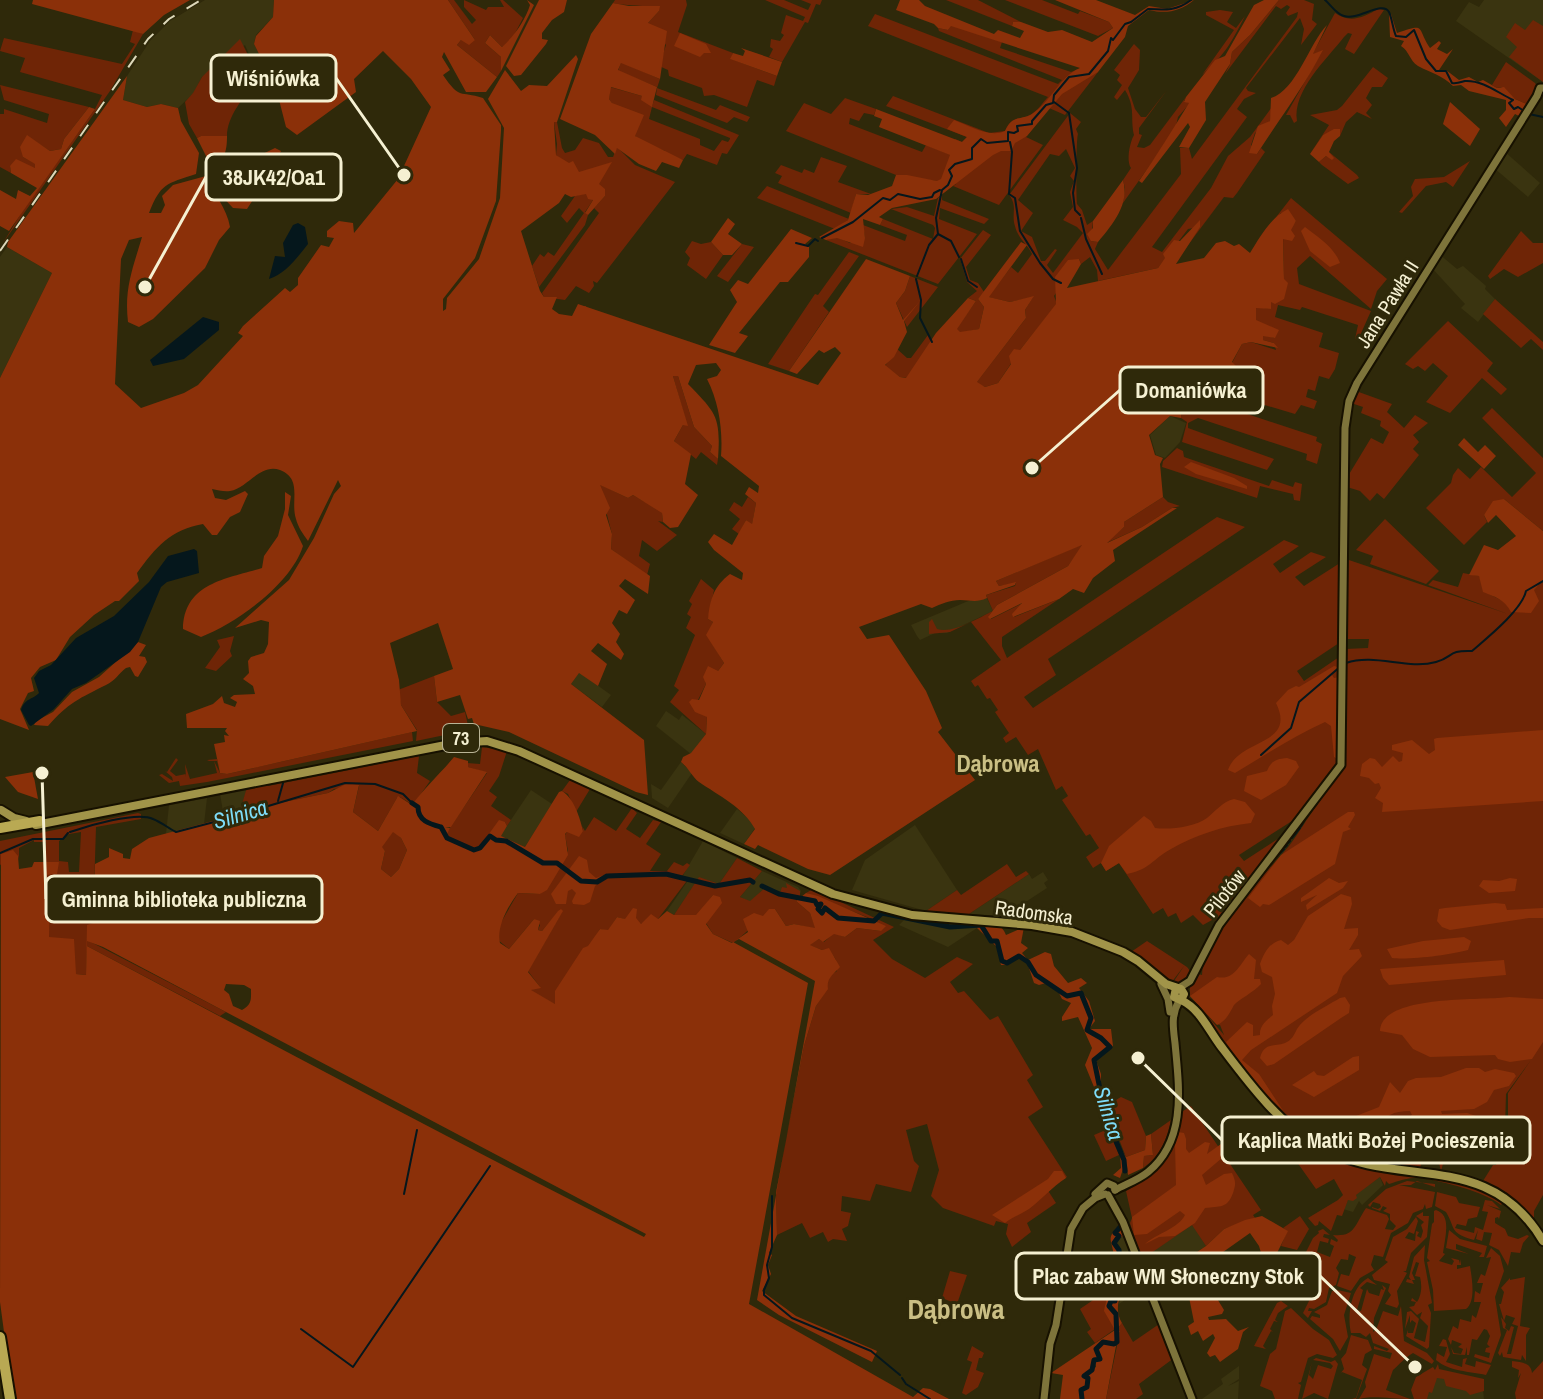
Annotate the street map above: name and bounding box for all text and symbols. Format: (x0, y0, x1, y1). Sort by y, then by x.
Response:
callout: Wiśniówka (211, 55, 336, 101)
text: Wiśniówka (226, 63, 320, 93)
callout: 38JK42/Oa1 (206, 154, 341, 200)
text: 38JK42/Oa1 (223, 162, 326, 192)
street label: Jana Pawła II (1349, 255, 1425, 353)
callout: Domaniówka (1120, 367, 1263, 413)
text: Domaniówka (1135, 375, 1247, 405)
road number: 73 (443, 724, 479, 752)
district label: Dąbrowa (956, 747, 1040, 779)
water label: Silnica (209, 792, 271, 836)
street label: Pilotów (1197, 863, 1251, 923)
callout: Gminna biblioteka publiczna (46, 876, 322, 922)
text: Gminna biblioteka publiczna (62, 884, 306, 914)
street label: Radomska (993, 893, 1075, 931)
water label: Silnica (1087, 1082, 1131, 1144)
callout: Kaplica Matki Bożej Pocieszenia (1222, 1117, 1530, 1163)
text: Kaplica Matki Bożej Pocieszenia (1238, 1125, 1514, 1155)
callout: Plac zabaw WM Słoneczny Stok (1016, 1253, 1320, 1299)
text: Plac zabaw WM Słoneczny Stok (1032, 1261, 1305, 1291)
district label: Dąbrowa (908, 1290, 1005, 1328)

